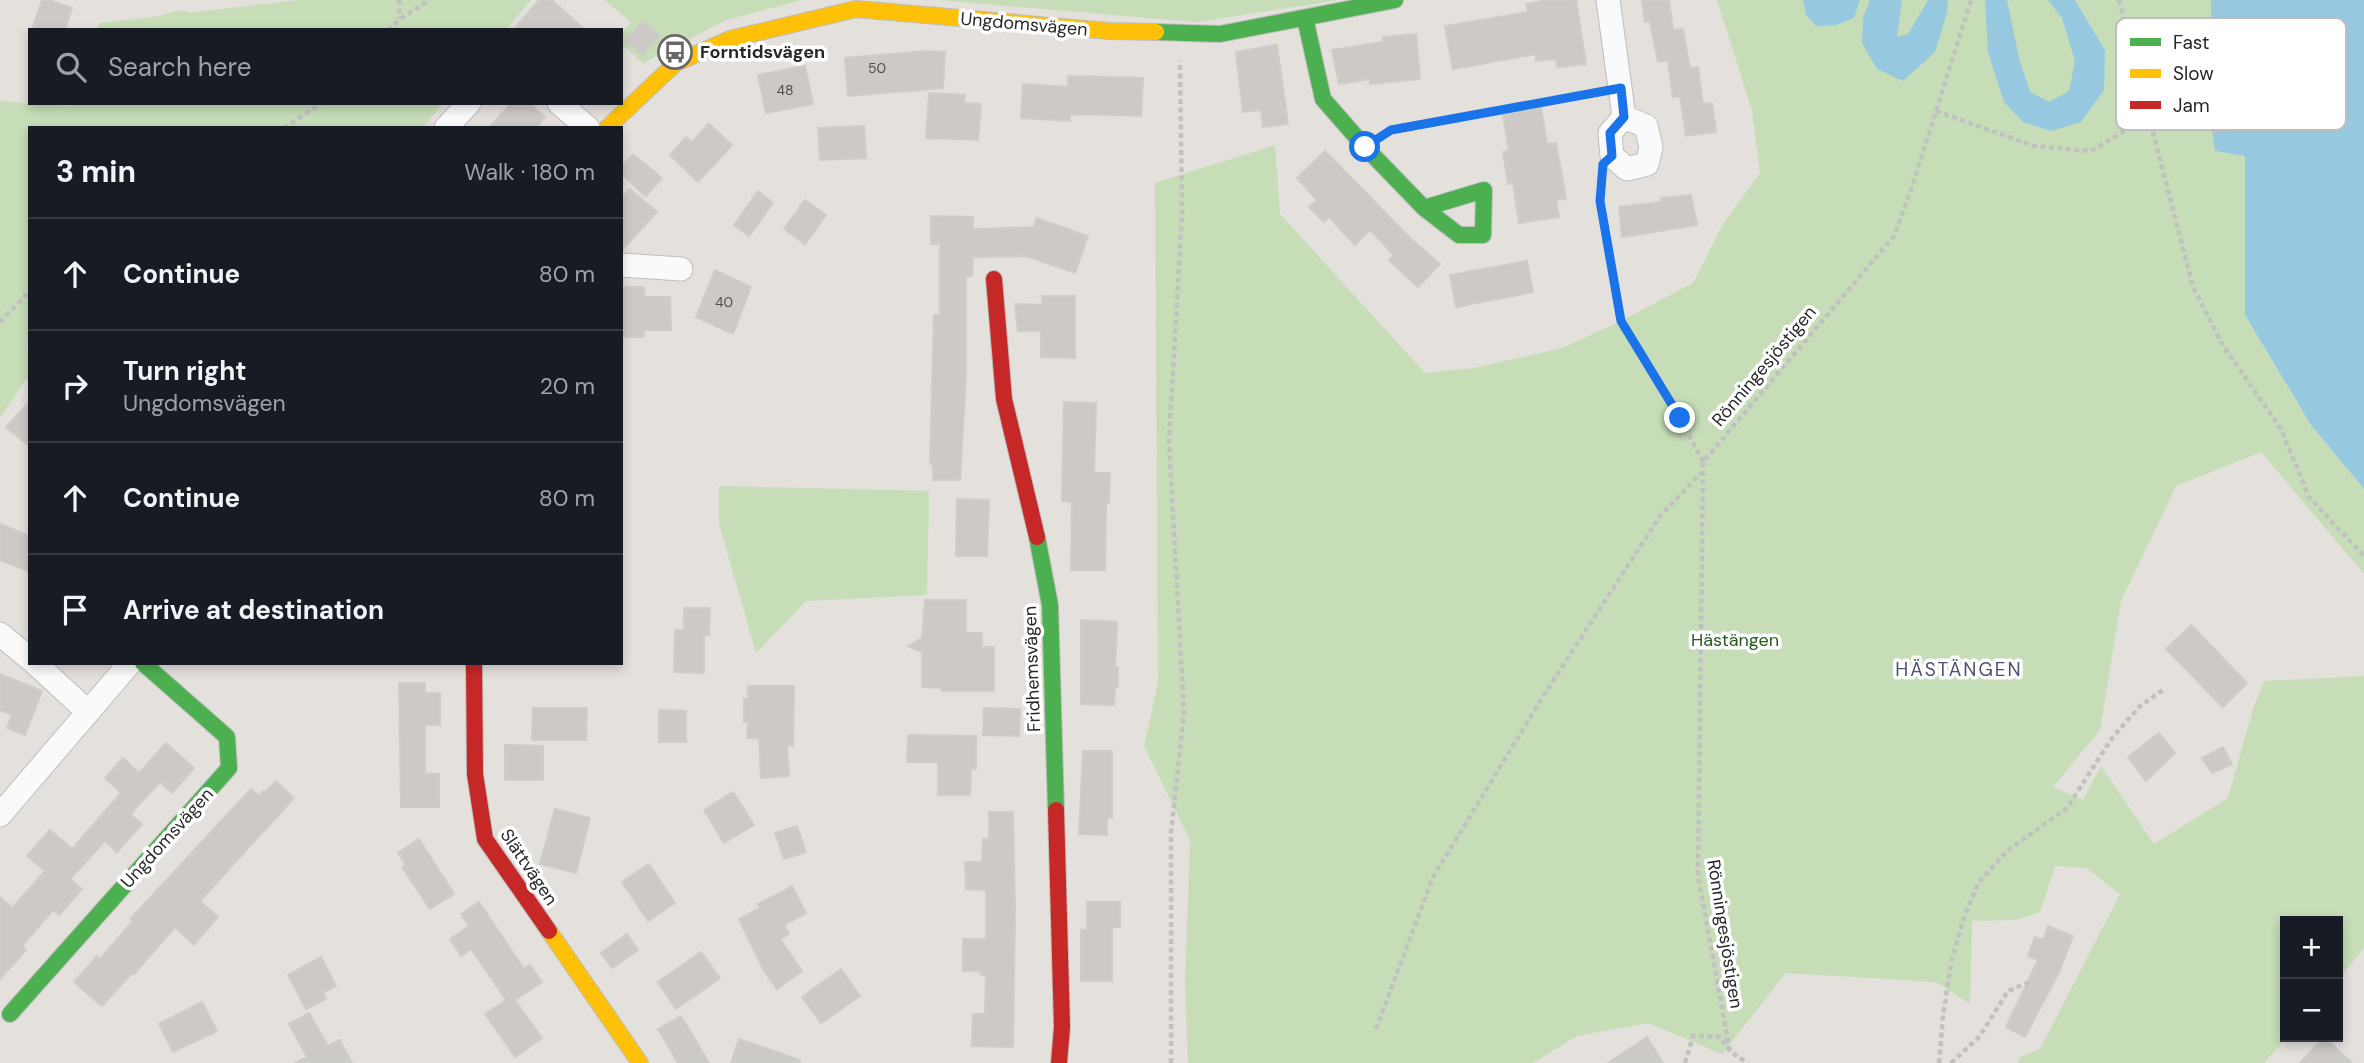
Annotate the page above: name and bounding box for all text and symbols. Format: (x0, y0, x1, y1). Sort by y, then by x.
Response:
street label: Ungdomsvägen (959, 6, 1089, 42)
legend (2116, 18, 2346, 130)
search box (28, 28, 623, 105)
text: Fast (2173, 30, 2209, 55)
bus stop icon: Forntidsvägen (656, 33, 694, 71)
place label: Forntidsvägen (700, 40, 825, 64)
icon: search (52, 48, 90, 86)
text: Search here (108, 50, 251, 84)
house number: 50 (868, 59, 886, 77)
text: Slow (2173, 61, 2214, 86)
house number: 48 (776, 81, 794, 99)
text: Jam (2173, 93, 2210, 118)
route start (1349, 131, 1380, 162)
text: 3 min (56, 152, 136, 191)
text: Walk · 180 m (464, 157, 595, 187)
icon: ahead (56, 255, 94, 293)
text: Continue (123, 257, 240, 291)
text: 80 m (539, 259, 595, 289)
house number: 40 (715, 293, 733, 311)
street label: Rönningesjöstigen (1706, 301, 1822, 431)
text: Turn right (123, 354, 247, 388)
icon: right (56, 367, 94, 405)
text: 20 m (540, 371, 595, 401)
text: Ungdomsvägen (123, 388, 286, 418)
route end (1664, 402, 1695, 433)
icon: ahead (56, 479, 94, 517)
text: Continue (123, 481, 240, 515)
text: 80 m (539, 483, 595, 513)
icon: arrive (56, 591, 94, 629)
text: Arrive at destination (123, 593, 384, 627)
street label: Fridhemsvägen (1018, 606, 1046, 732)
park label: Hästängen (1691, 628, 1779, 652)
district label: HÄSTÄNGEN (1895, 657, 2023, 682)
street label: Ungdomsvägen (115, 783, 219, 893)
street label: Slättvägen (495, 824, 563, 910)
street label: Rönningesjöstigen (1701, 858, 1749, 1010)
map controls (2280, 916, 2343, 1042)
button: + (2280, 916, 2343, 979)
button: − (2280, 979, 2343, 1042)

